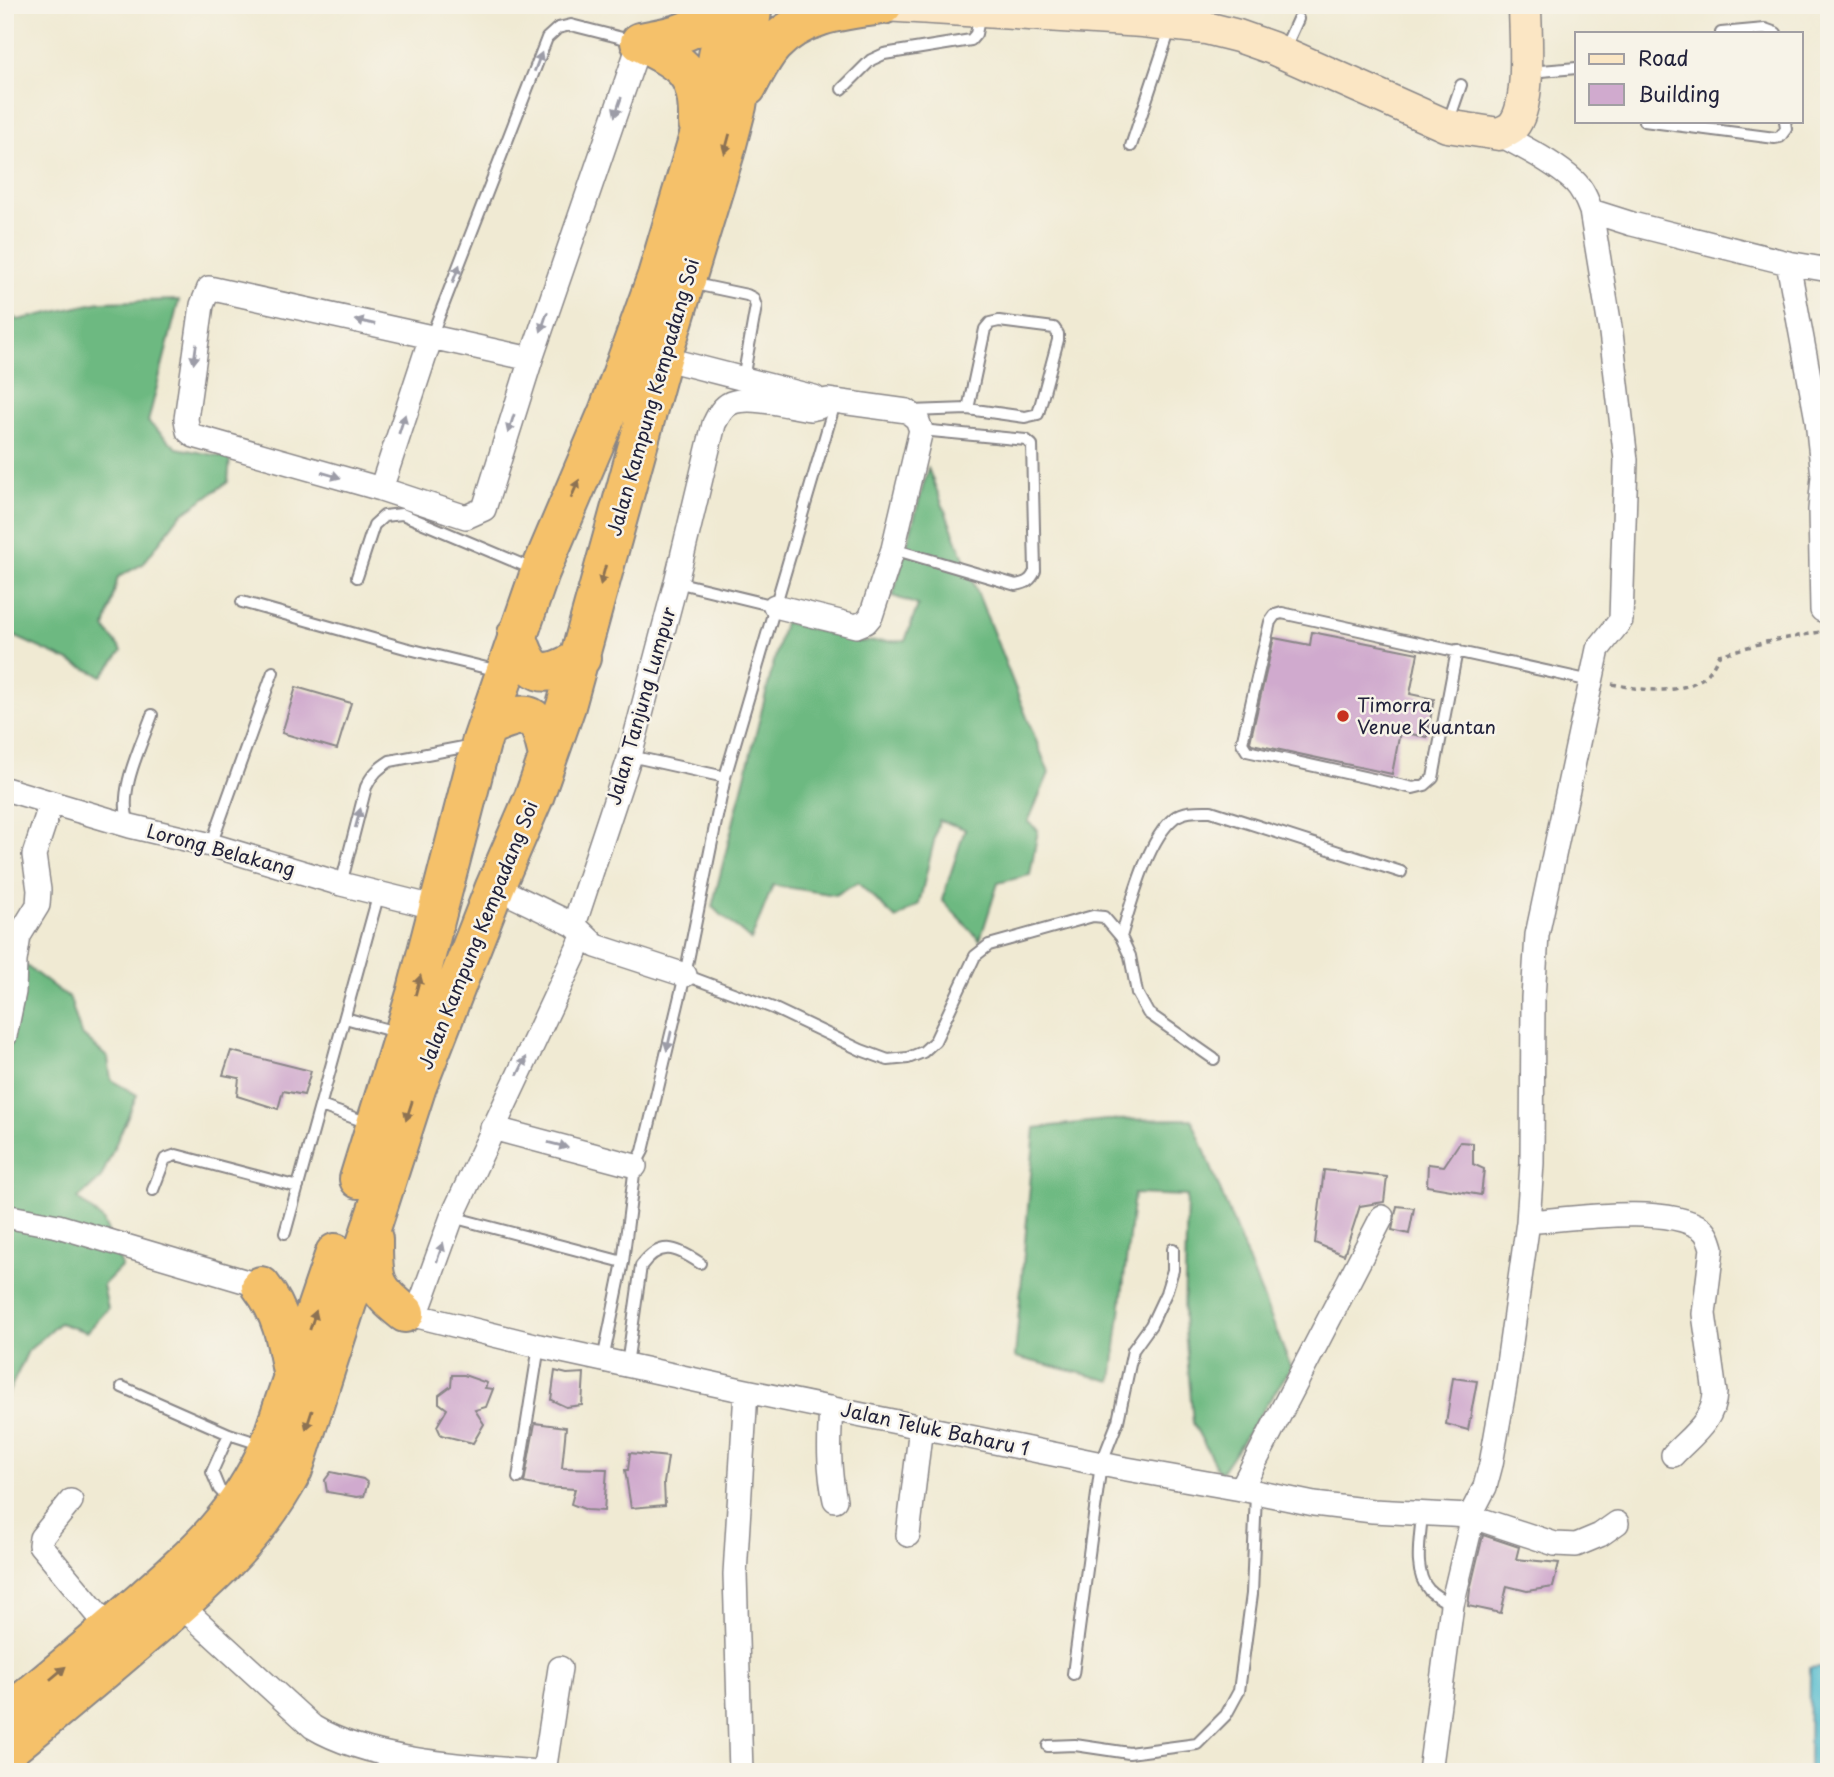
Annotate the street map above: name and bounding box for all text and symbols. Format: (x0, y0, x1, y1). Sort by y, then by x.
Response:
legend (1575, 32, 1802, 122)
text: Road (1638, 41, 1689, 73)
one-way arrow (533, 51, 544, 72)
text: Building (1638, 77, 1720, 109)
one-way arrow (612, 96, 623, 117)
one-way arrow (721, 134, 731, 155)
street label: Jalan Kampung Kempadang Soi (599, 255, 705, 539)
one-way arrow (451, 263, 462, 284)
one-way arrow (538, 312, 549, 333)
one-way arrow (354, 317, 376, 328)
one-way arrow (189, 343, 200, 365)
one-way arrow (398, 414, 408, 435)
one-way arrow (505, 414, 515, 435)
one-way arrow (320, 470, 342, 481)
one-way arrow (569, 479, 581, 499)
one-way arrow (597, 564, 608, 586)
street label: Jalan Tanjung Lumpur (598, 603, 682, 808)
place label: Timorra Venue Kuantan (1357, 690, 1496, 740)
marker: Timorra Venue Kuantan (1335, 708, 1351, 724)
street label: Jalan Kampung Kempadang Soi (410, 796, 544, 1073)
one-way arrow (353, 806, 364, 828)
street label: Lorong Belakang (144, 816, 299, 882)
one-way arrow (413, 974, 424, 996)
one-way arrow (663, 1030, 674, 1052)
one-way arrow (516, 1056, 527, 1076)
one-way arrow (404, 1100, 414, 1121)
one-way arrow (548, 1141, 569, 1151)
one-way arrow (435, 1241, 446, 1262)
one-way arrow (309, 1309, 319, 1330)
street label: Jalan Teluk Baharu 1 (838, 1394, 1032, 1462)
one-way arrow (303, 1410, 314, 1431)
one-way arrow (49, 1666, 66, 1681)

